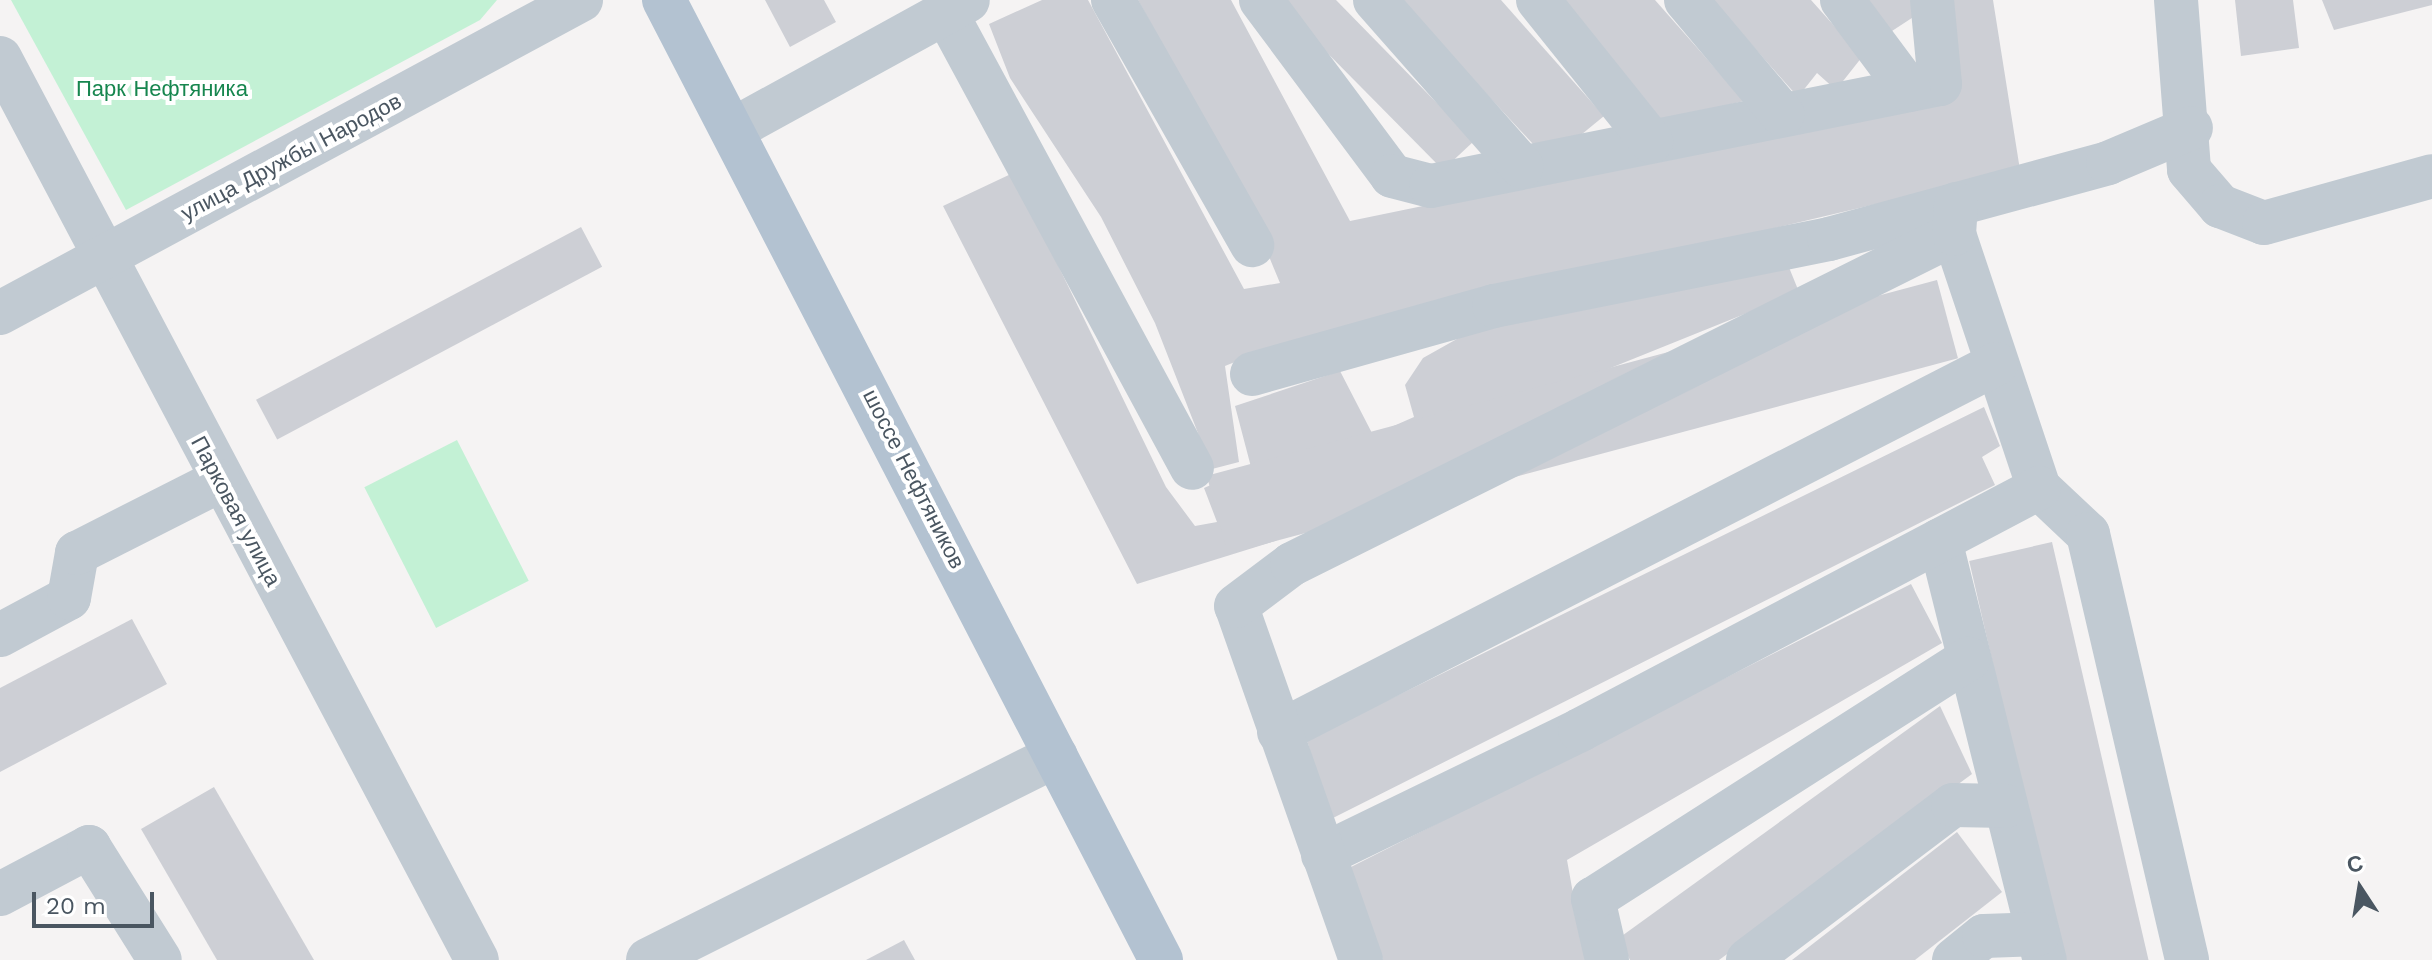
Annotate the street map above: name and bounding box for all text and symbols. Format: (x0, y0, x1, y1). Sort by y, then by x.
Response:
park label: Парк Нефтяника (76, 76, 248, 102)
street label: улица Дружбы Народов (176, 88, 406, 226)
street label: шоссе Нефтяников (857, 385, 971, 573)
street label: Парковая улица (185, 432, 287, 590)
north arrow (2320, 848, 2400, 928)
text: С (2345, 850, 2365, 878)
scale bar (36, 876, 158, 926)
text: 20 m (46, 892, 106, 920)

